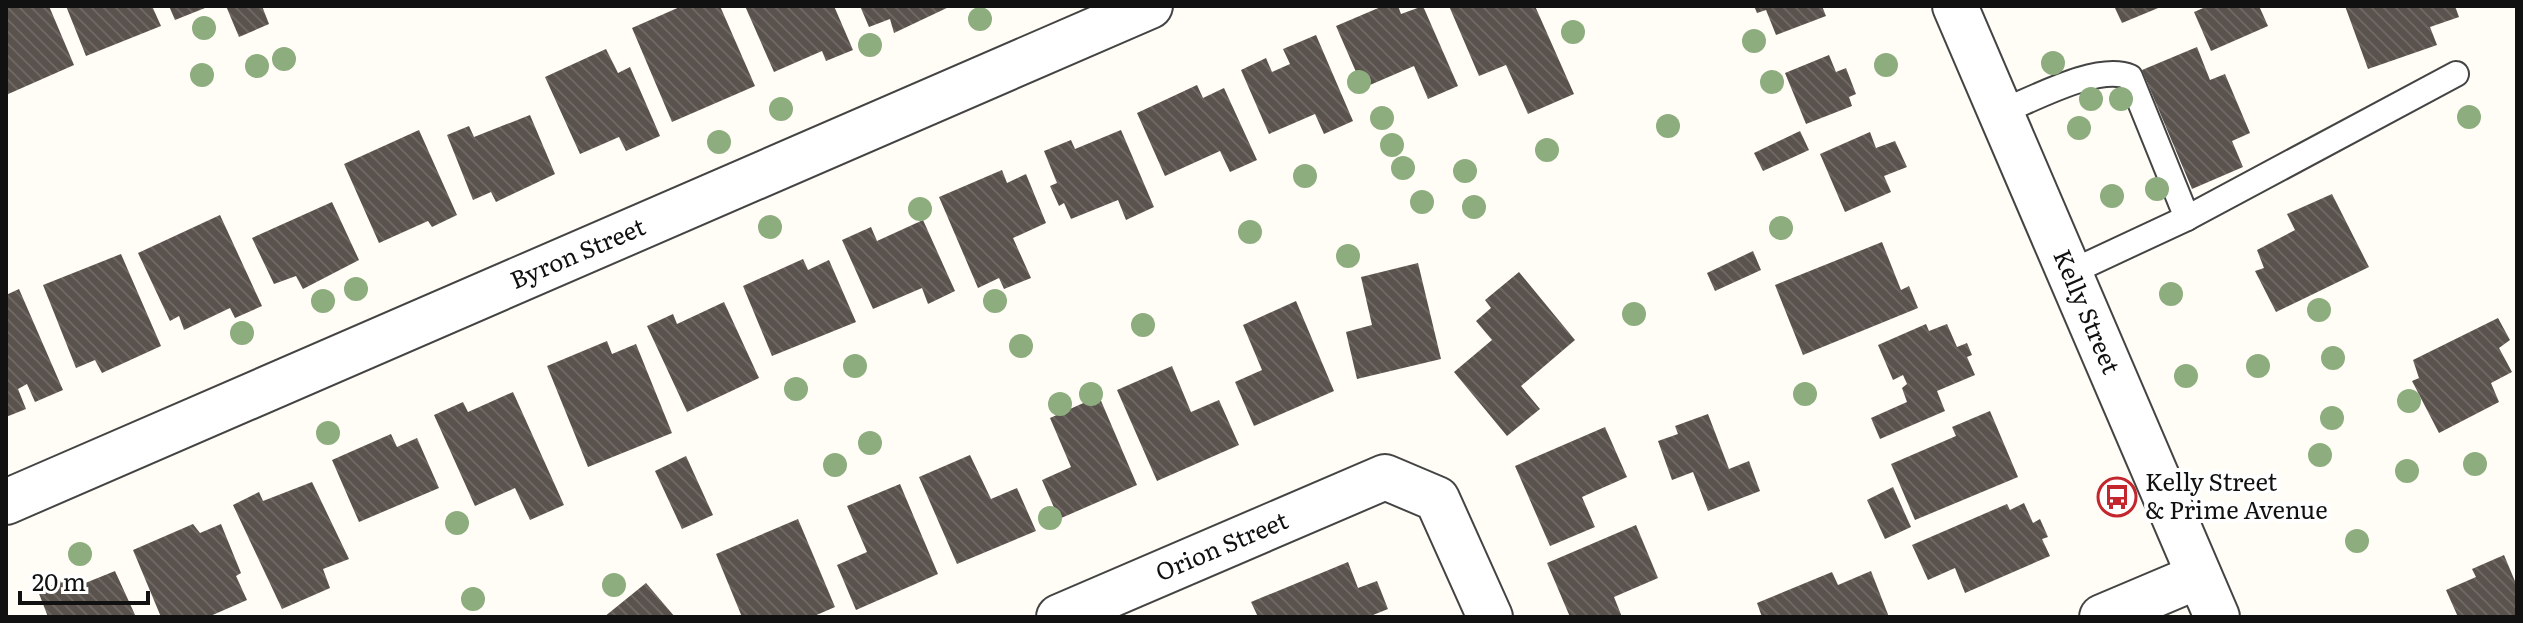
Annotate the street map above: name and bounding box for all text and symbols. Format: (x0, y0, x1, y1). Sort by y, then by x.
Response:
street label: Byron Street (504, 207, 650, 296)
street label: Kelly Street (2046, 243, 2130, 379)
place label: Kelly Street & Prime Avenue (2145, 463, 2328, 526)
bus stop icon: Kelly Street & Prime Avenue (2096, 476, 2138, 518)
street label: Orion Street (1149, 501, 1293, 588)
scale bar (20, 555, 148, 605)
text: 20 m (32, 563, 86, 598)

